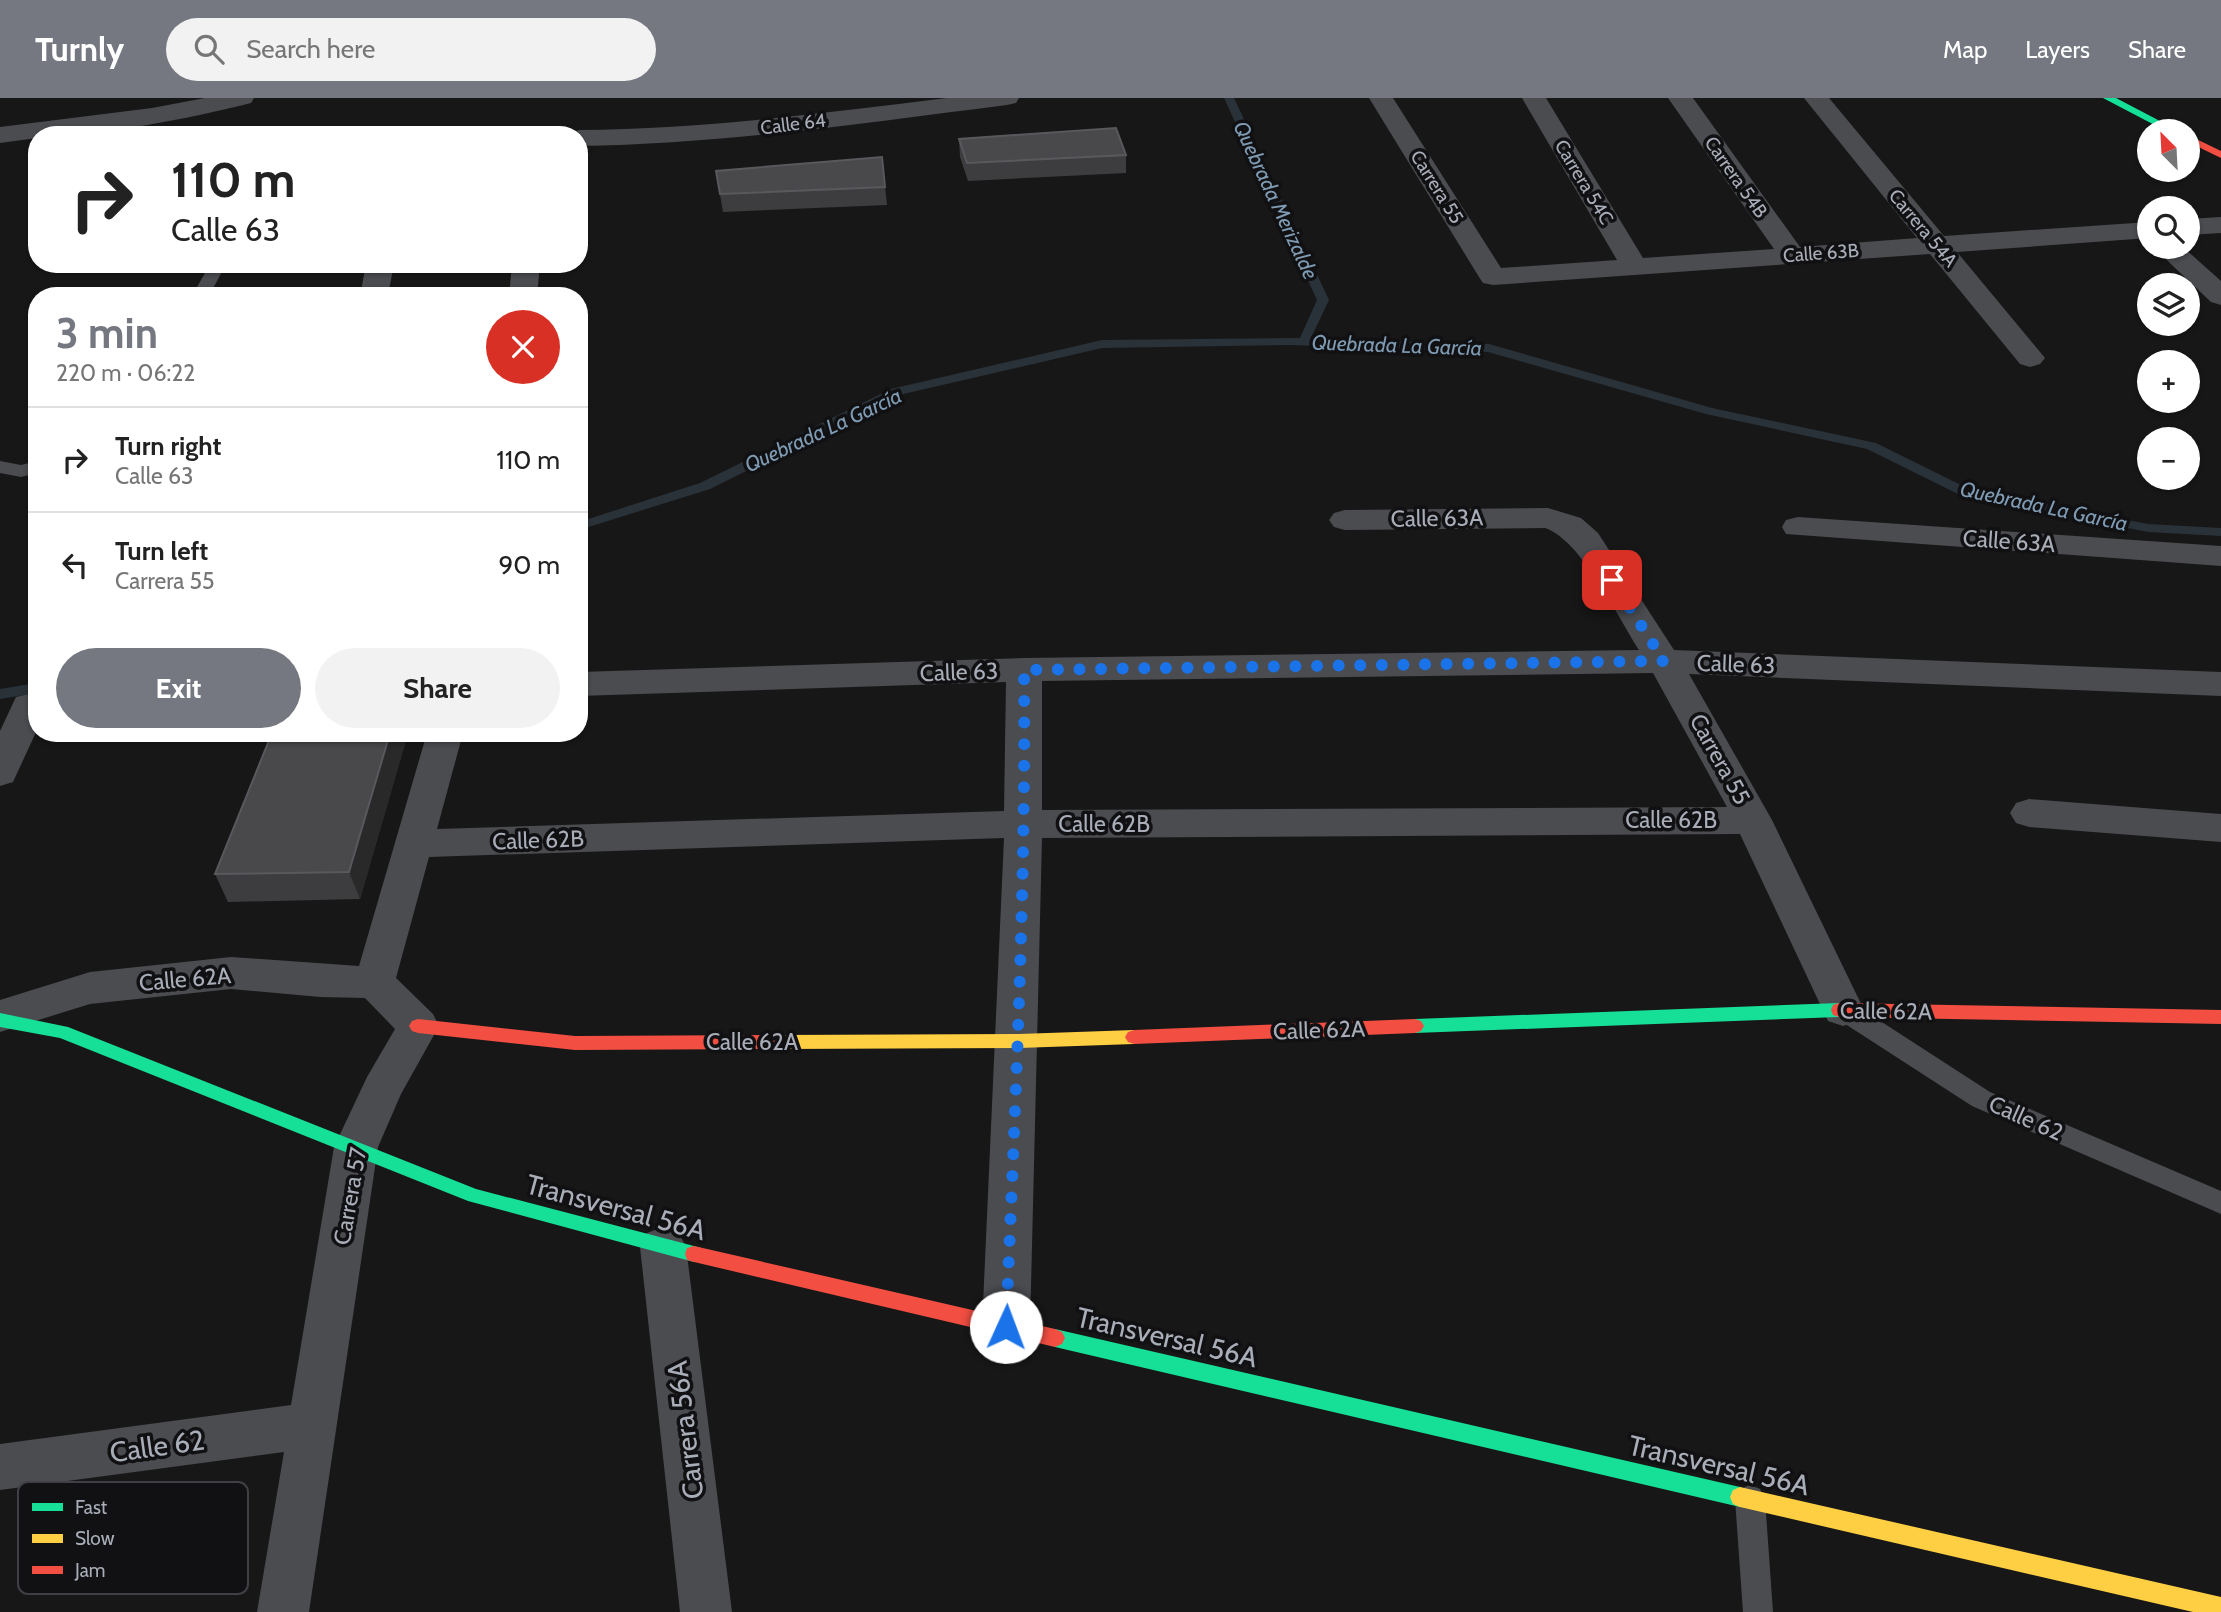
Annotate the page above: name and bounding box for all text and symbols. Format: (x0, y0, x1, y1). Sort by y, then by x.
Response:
search box (166, 18, 656, 81)
text: Turnly (35, 29, 124, 69)
icon: search (190, 30, 228, 68)
text: Search here (246, 33, 375, 65)
text: Map (1943, 35, 1987, 64)
text: Layers (2025, 35, 2090, 64)
text: Share (2128, 35, 2186, 64)
street label: Calle 64 (759, 109, 827, 139)
water label: Quebrada Merizalde (1228, 117, 1324, 283)
north arrow (2137, 119, 2200, 182)
map controls (2137, 119, 2200, 490)
street label: Carrera 54B (1700, 132, 1772, 222)
street label: Carrera 54C (1550, 136, 1618, 229)
street label: Carrera 55 (1405, 146, 1469, 228)
text: 110 m (171, 150, 295, 209)
icon: right (56, 154, 147, 245)
street label: Carrera 54A (1884, 184, 1962, 272)
button: search (2137, 196, 2200, 259)
text: Calle 63 (171, 210, 280, 249)
street label: Calle 63B (1782, 239, 1860, 267)
button: layers (2137, 273, 2200, 336)
text: 3 min (56, 307, 158, 359)
button: close (486, 310, 560, 384)
water label: Quebrada La García (1311, 330, 1483, 360)
button: + (2137, 350, 2200, 413)
text: 220 m · 06:22 (56, 359, 195, 387)
water label: Quebrada La García (740, 383, 906, 477)
button: − (2137, 427, 2200, 490)
text: Turn right (115, 430, 221, 462)
icon: right (56, 441, 94, 479)
text: 110 m (496, 444, 560, 476)
text: Calle 63 (115, 462, 193, 490)
water label: Quebrada La García (1958, 476, 2130, 536)
street label: Calle 63A (1390, 503, 1484, 533)
street label: Calle 63A (1962, 524, 2056, 558)
text: Turn left (115, 535, 208, 567)
icon: left (56, 546, 94, 584)
text: 90 m (498, 549, 560, 581)
pin (1582, 550, 1642, 610)
icon: arrive (1593, 561, 1631, 599)
text: Carrera 55 (115, 567, 214, 595)
button: Exit (56, 648, 301, 728)
button: Share (315, 648, 560, 728)
street label: Calle 63 (1696, 649, 1776, 679)
street label: Calle 63 (919, 657, 999, 687)
street label: Carrera 55 (1684, 709, 1756, 809)
street label: Calle 62B (1625, 806, 1717, 834)
street label: Calle 62B (1058, 810, 1150, 838)
street label: Calle 62B (492, 824, 585, 856)
street label: Calle 62A (138, 961, 232, 997)
street label: Calle 62A (1840, 996, 1932, 1026)
street label: Calle 62A (1272, 1014, 1366, 1046)
street label: Calle 62A (706, 1028, 798, 1056)
street label: Calle 62 (1985, 1089, 2067, 1147)
street label: Carrera 57 (328, 1145, 372, 1247)
street label: Transversal 56A (522, 1167, 710, 1248)
position arrow (969, 1290, 1043, 1364)
street label: Transversal 56A (1073, 1300, 1262, 1375)
street label: Carrera 56A (660, 1358, 710, 1501)
street label: Calle 62 (108, 1423, 206, 1469)
street label: Transversal 56A (1625, 1428, 1814, 1503)
legend (18, 1482, 248, 1594)
text: Fast (75, 1496, 108, 1519)
text: Slow (75, 1527, 115, 1550)
text: Jam (74, 1559, 105, 1582)

